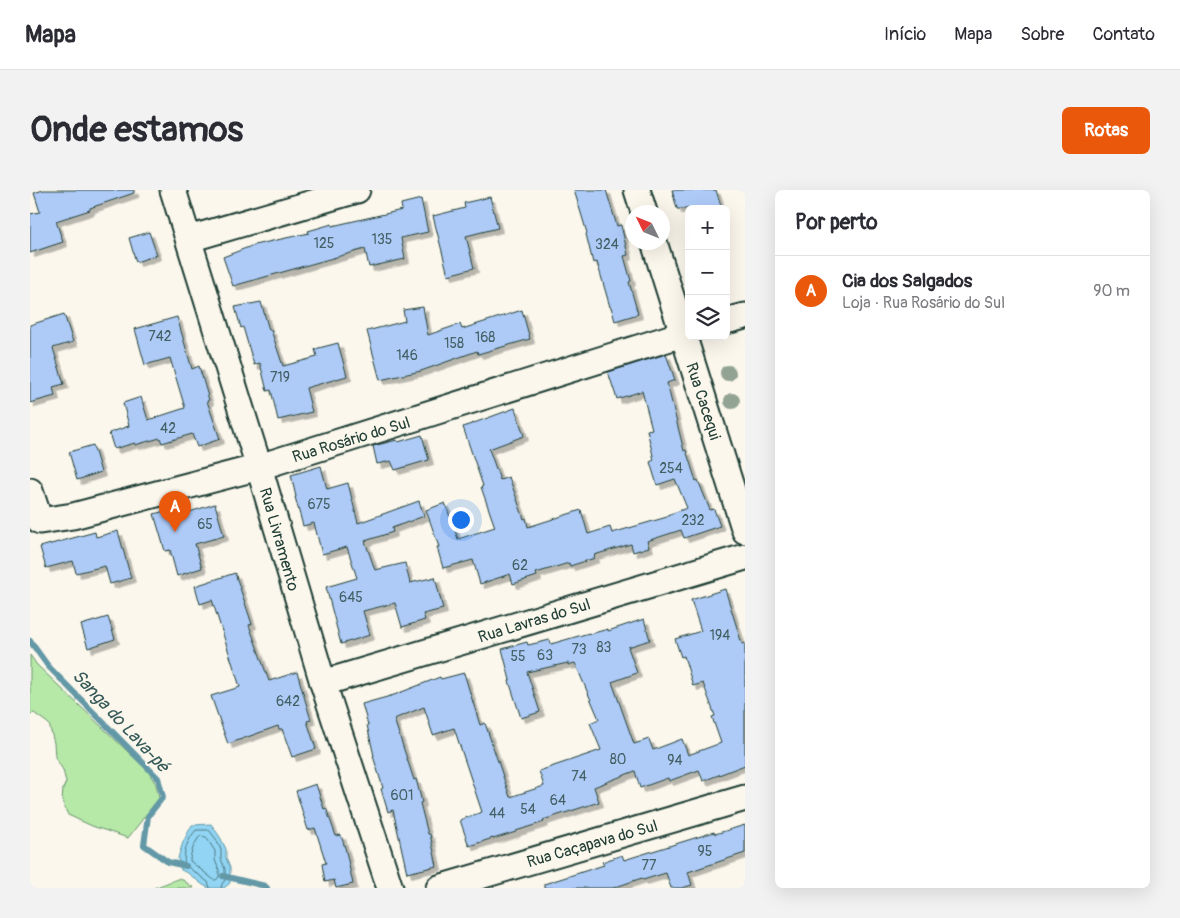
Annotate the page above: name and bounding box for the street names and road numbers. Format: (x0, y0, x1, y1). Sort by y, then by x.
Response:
street label: Rua Cacequi (681, 360, 725, 443)
street label: Rua Rosário do Sul (290, 413, 413, 467)
street label: Rua Livramento (255, 485, 303, 594)
street label: Rua Lavras do Sul (476, 594, 593, 648)
street label: Rua Caçapava do Sul (525, 816, 660, 872)

